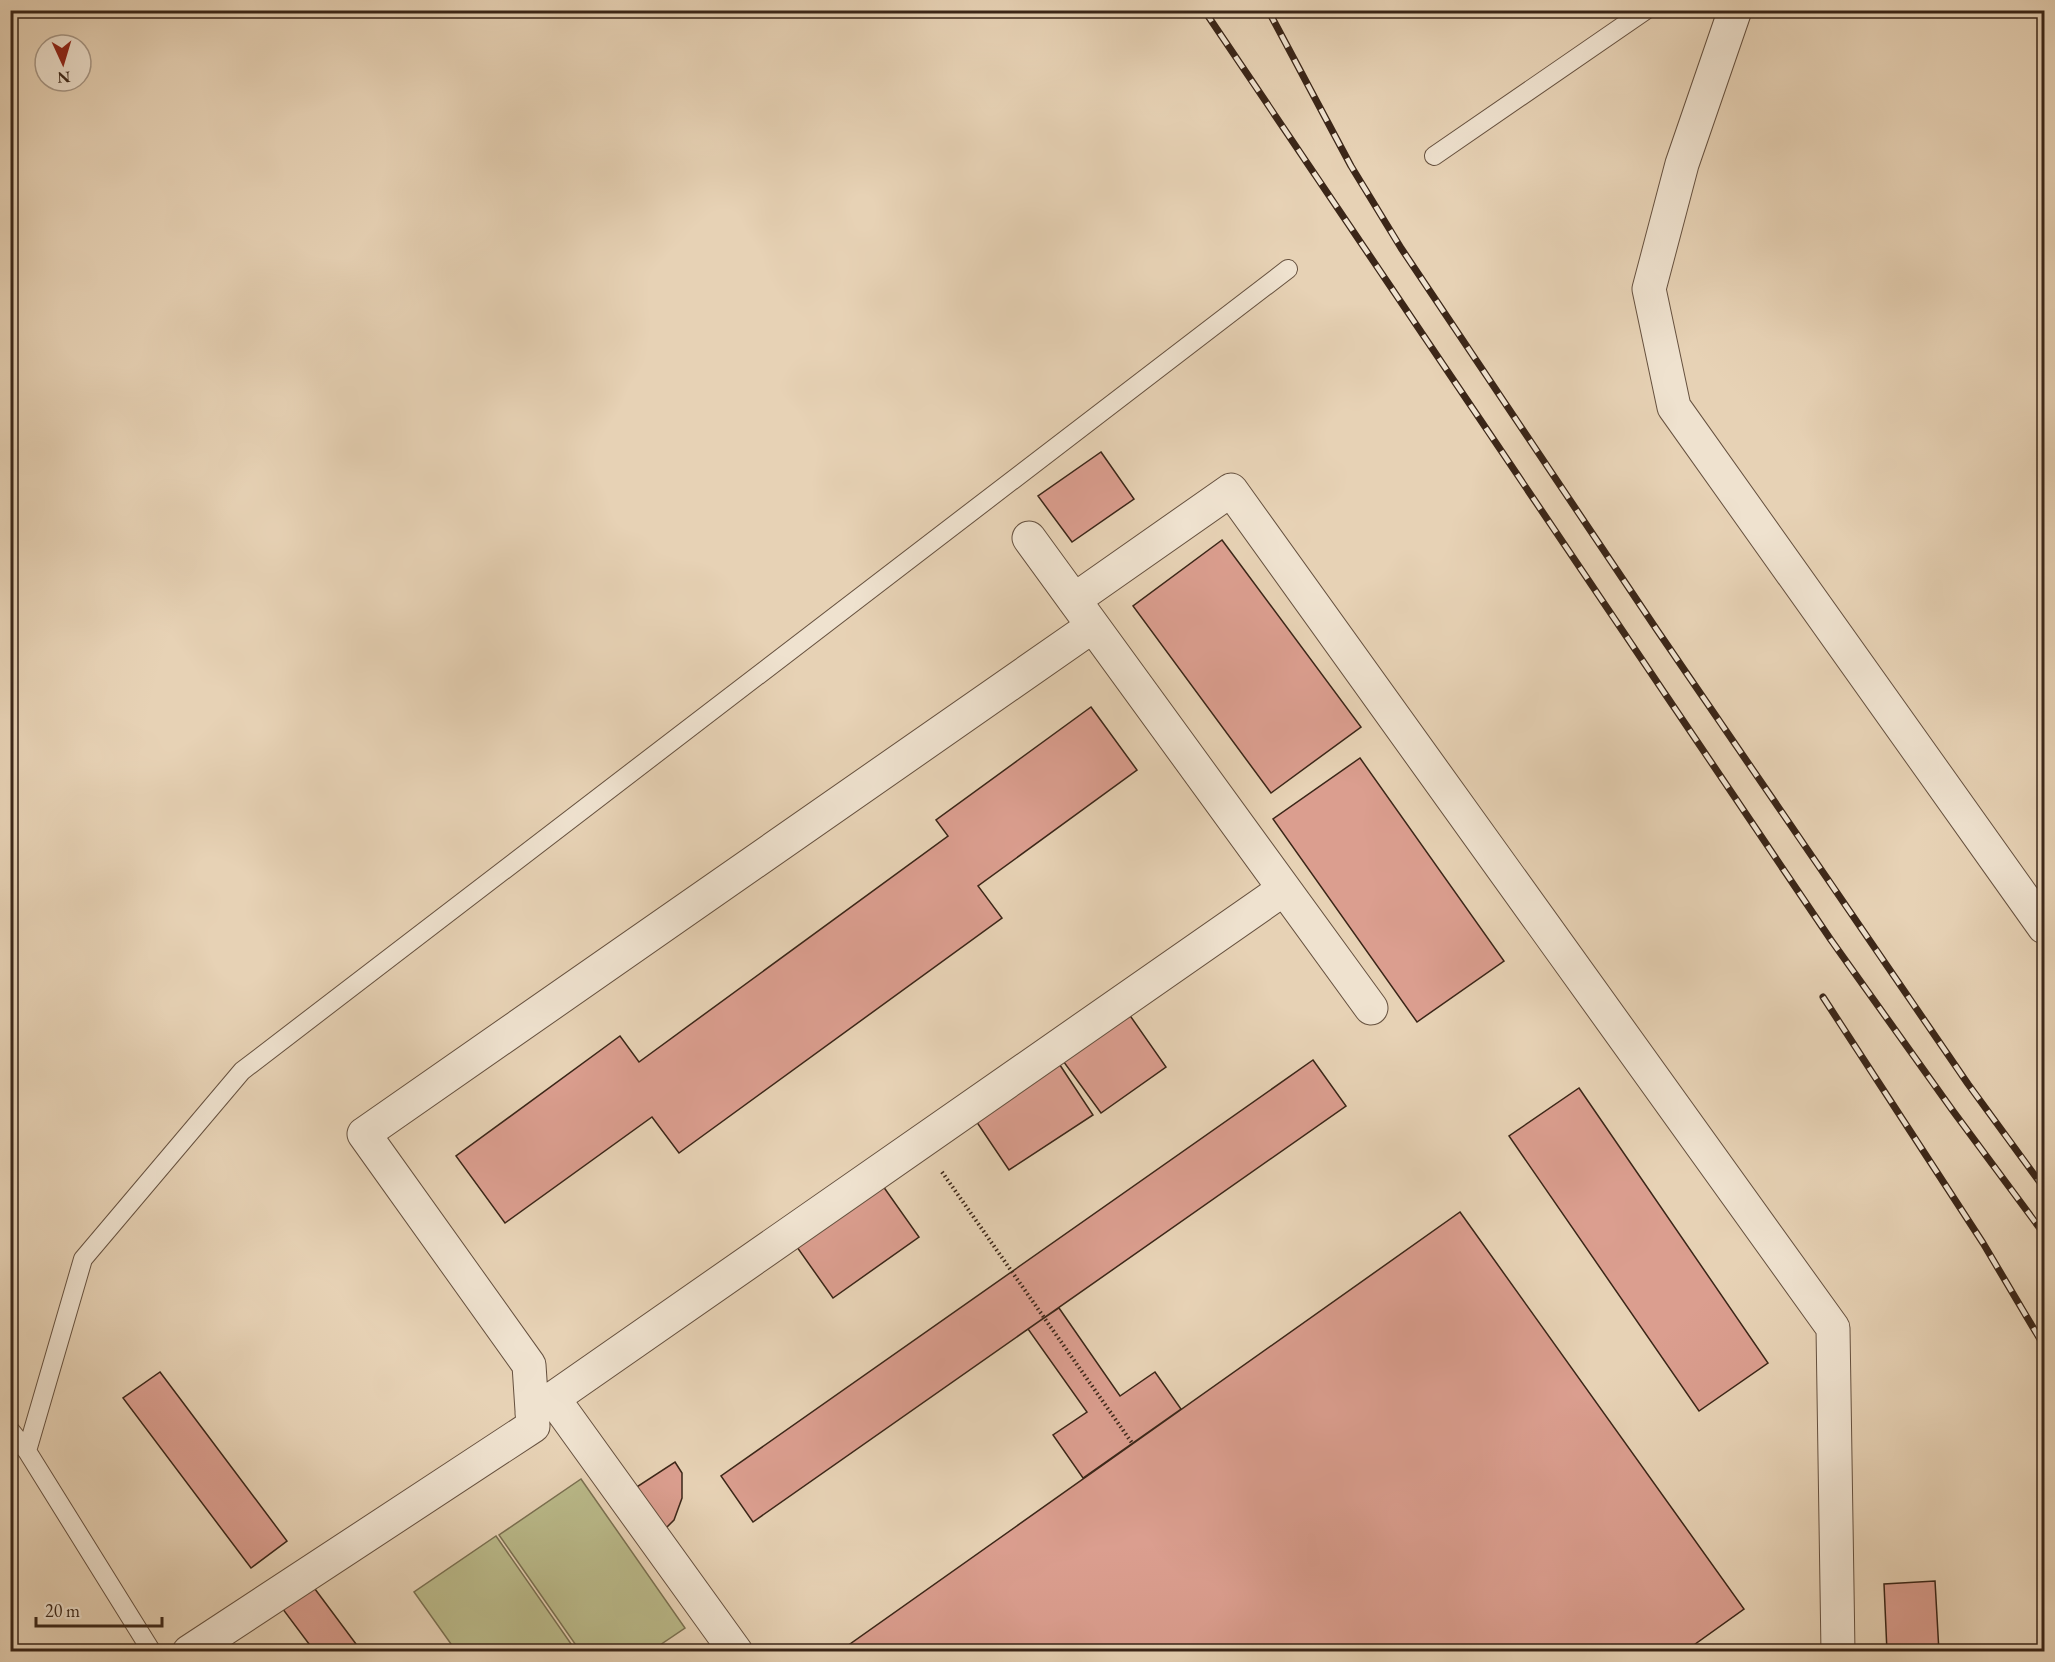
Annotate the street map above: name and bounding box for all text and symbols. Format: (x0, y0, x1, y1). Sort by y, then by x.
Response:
north arrow (33, 33, 93, 93)
text: N (57, 67, 71, 88)
scale bar (36, 1590, 162, 1628)
text: 20 m (45, 1599, 80, 1622)

